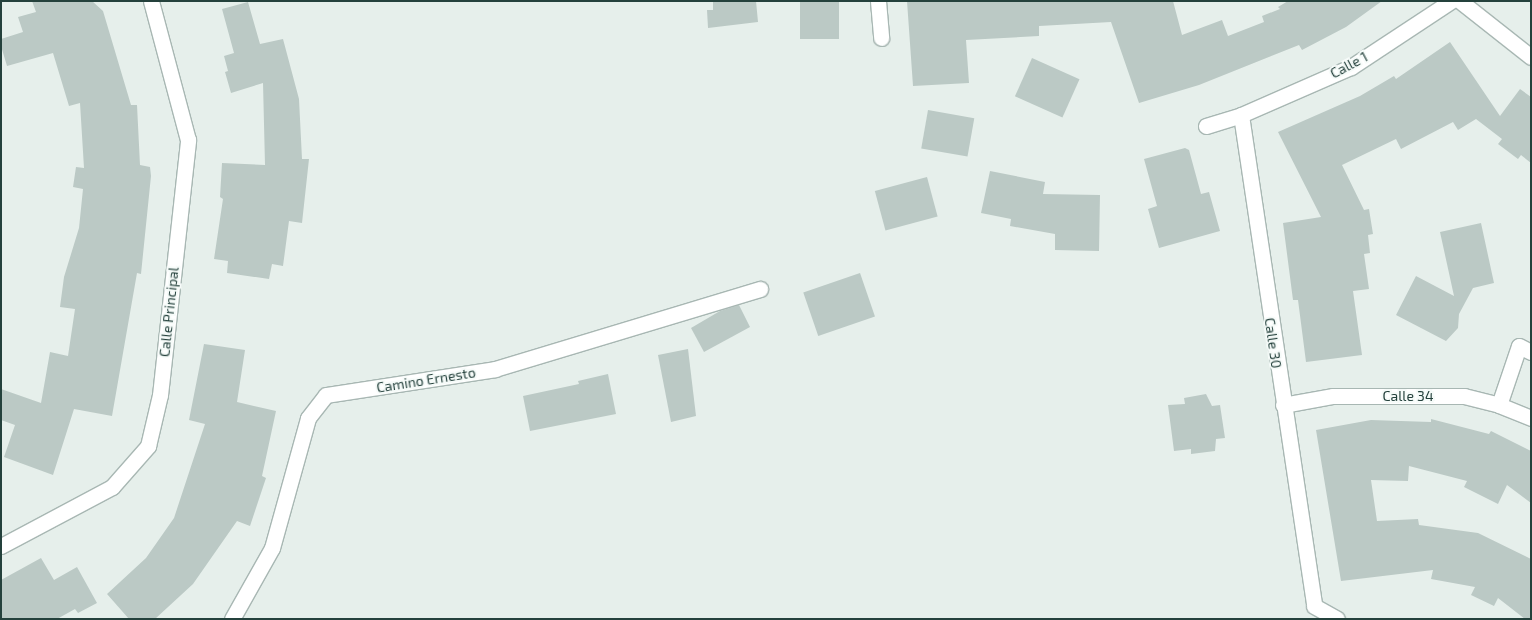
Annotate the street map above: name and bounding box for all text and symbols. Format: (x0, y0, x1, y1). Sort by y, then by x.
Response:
street label: Calle 1 (1327, 48, 1371, 82)
street label: Calle Principal (156, 266, 182, 358)
street label: Calle 30 (1261, 317, 1285, 369)
street label: Camino Ernesto (375, 364, 477, 396)
street label: Calle 34 (1382, 388, 1434, 404)

